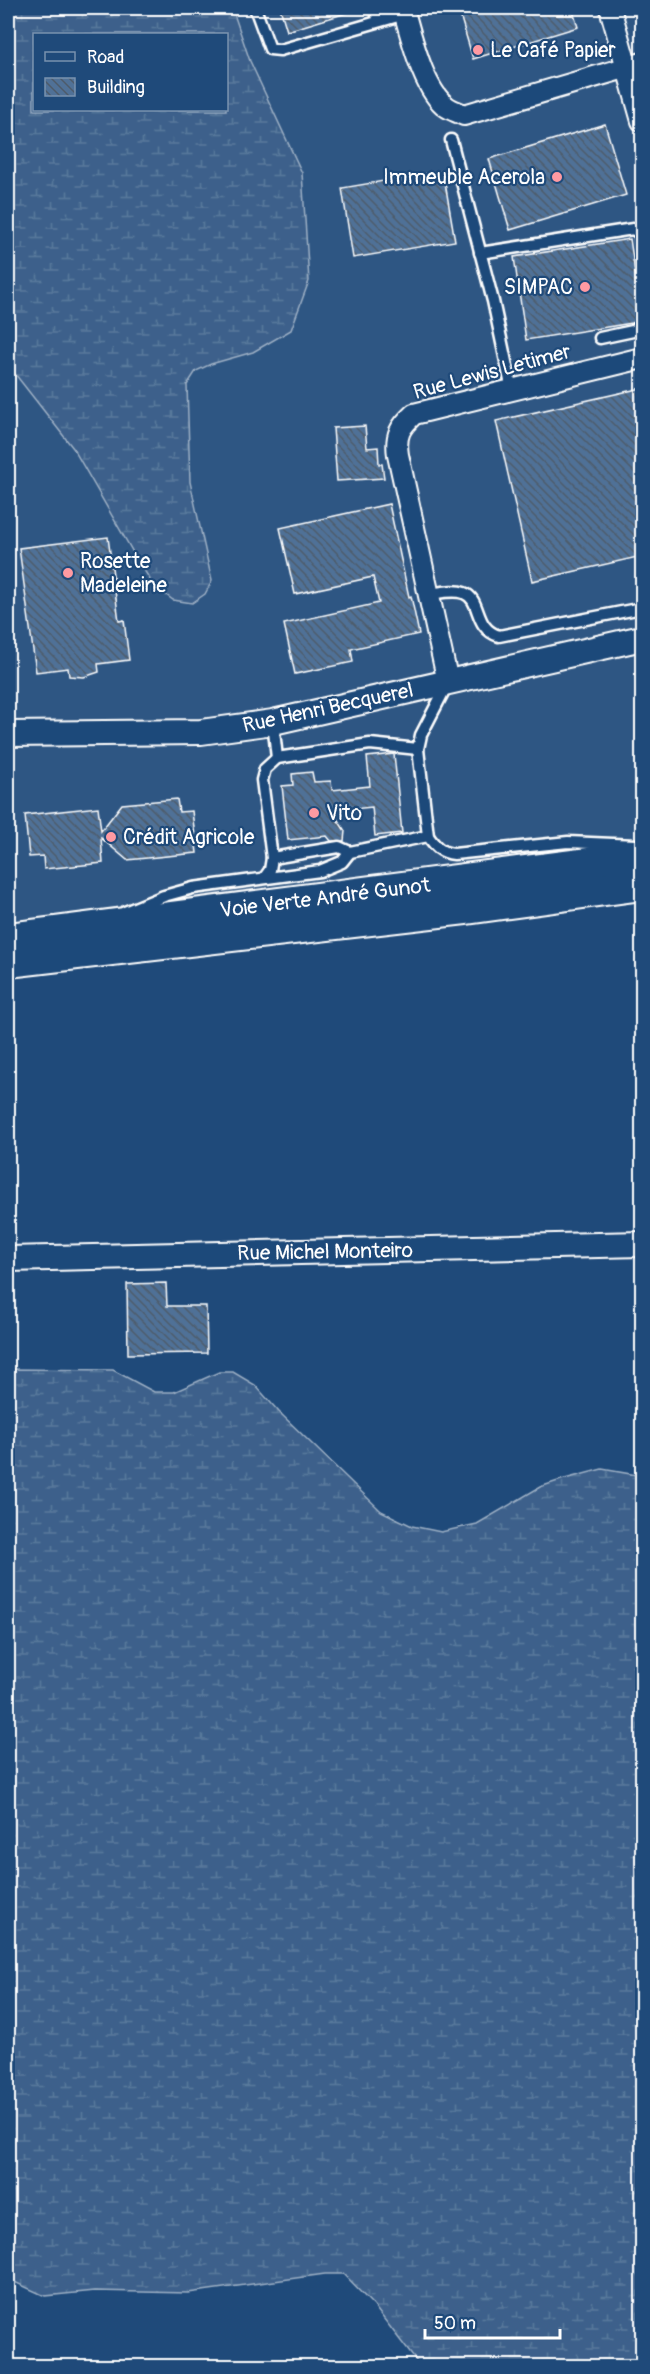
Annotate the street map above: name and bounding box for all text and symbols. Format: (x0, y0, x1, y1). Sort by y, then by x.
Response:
legend (33, 33, 228, 111)
place label: Le Café Papier (490, 37, 616, 64)
marker: Le Café Papier (471, 43, 485, 57)
text: Road (87, 46, 124, 69)
text: Building (87, 76, 145, 99)
place label: Immeuble Acerola (383, 164, 545, 191)
marker: Immeuble Acerola (550, 170, 564, 184)
place label: SIMPAC (504, 274, 573, 301)
marker: SIMPAC (578, 280, 592, 294)
street label: Rue Lewis Letimer (410, 338, 574, 406)
place label: Rosette Madeleine (80, 548, 168, 599)
marker: Rosette Madeleine (61, 566, 75, 580)
street label: Rue Henri Becquerel (240, 677, 416, 739)
place label: Vito (326, 800, 362, 827)
marker: Vito (307, 806, 321, 820)
place label: Crédit Agricole (123, 824, 255, 851)
marker: Crédit Agricole (104, 830, 118, 844)
street label: Voie Verte André Gunot (218, 872, 432, 924)
street label: Rue Michel Monteiro (237, 1237, 413, 1267)
scale bar (425, 2302, 560, 2340)
text: 50 m (434, 2312, 476, 2335)

